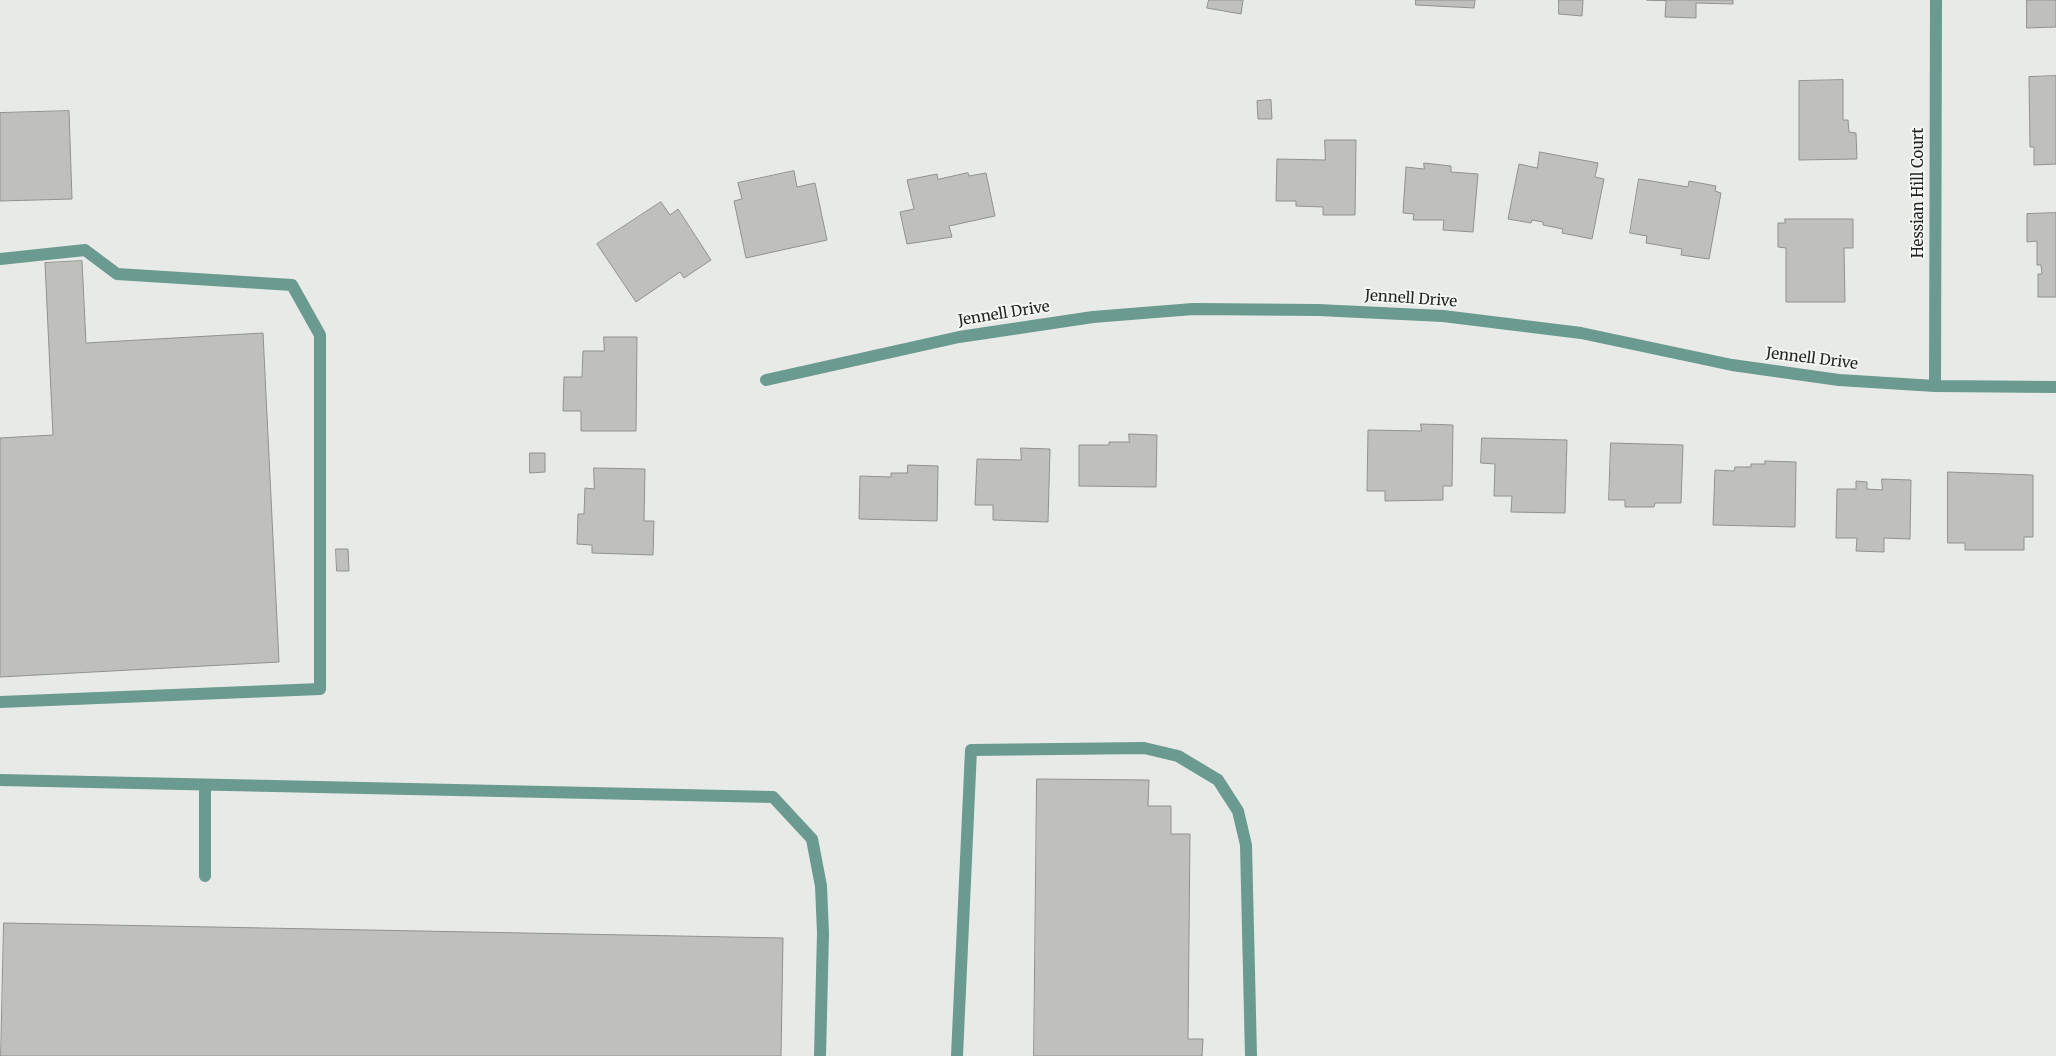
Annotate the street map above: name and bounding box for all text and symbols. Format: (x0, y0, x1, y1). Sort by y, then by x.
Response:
street label: Hessian Hill Court (1910, 128, 1928, 258)
street label: Jennell Drive (1364, 287, 1458, 311)
street label: Jennell Drive (957, 298, 1051, 330)
street label: Jennell Drive (1765, 344, 1859, 374)

